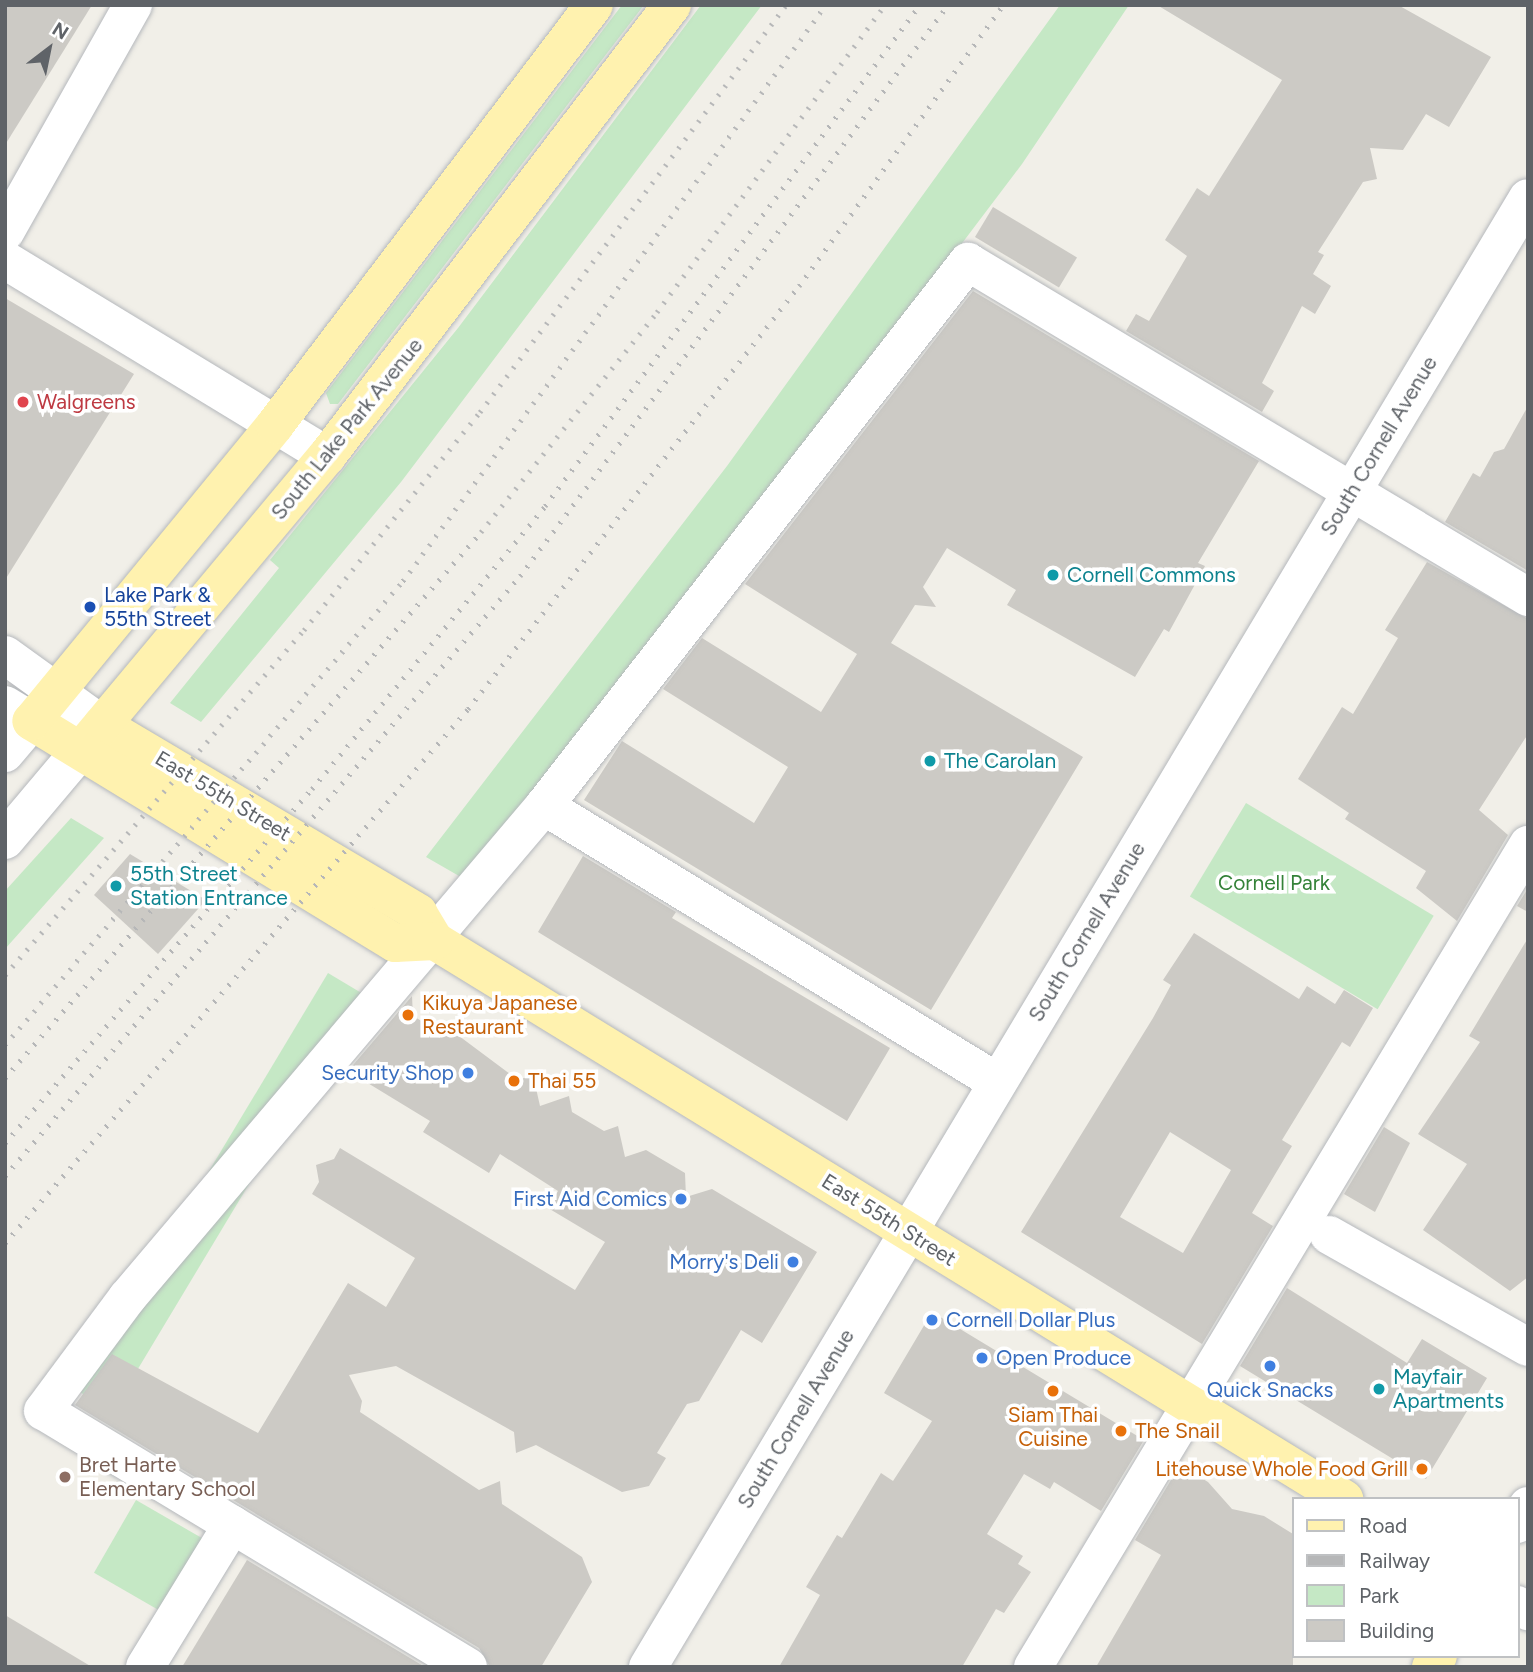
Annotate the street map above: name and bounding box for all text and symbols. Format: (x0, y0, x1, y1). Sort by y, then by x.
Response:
north arrow (14, 14, 84, 84)
text: N (48, 17, 73, 44)
street label: South Lake Park Avenue (266, 333, 428, 525)
street label: South Cornell Avenue (1315, 352, 1443, 540)
place label: Walgreens (37, 389, 135, 415)
marker: Walgreens (15, 394, 31, 410)
place label: Cornell Commons (1067, 562, 1236, 588)
marker: Cornell Commons (1045, 567, 1061, 583)
place label: Lake Park & 55th Street (104, 582, 212, 632)
marker: Lake Park & 55th Street (82, 599, 98, 615)
street label: East 55th Street (151, 746, 295, 846)
place label: The Carolan (944, 748, 1056, 774)
marker: The Carolan (922, 753, 938, 769)
street label: South Cornell Avenue (1023, 838, 1151, 1026)
place label: 55th Street Station Entrance (130, 861, 288, 911)
park label: Cornell Park (1218, 870, 1330, 896)
marker: 55th Street Station Entrance (108, 878, 124, 894)
place label: Kikuya Japanese Restaurant (422, 990, 577, 1040)
marker: Kikuya Japanese Restaurant (400, 1007, 416, 1023)
place label: Security Shop (321, 1060, 454, 1086)
marker: Security Shop (460, 1065, 476, 1081)
place label: Thai 55 (528, 1068, 596, 1094)
marker: Thai 55 (506, 1073, 522, 1089)
street label: East 55th Street (817, 1169, 961, 1271)
place label: First Aid Comics (513, 1186, 667, 1212)
marker: First Aid Comics (673, 1191, 689, 1207)
place label: Morry's Deli (669, 1249, 779, 1275)
marker: Morry's Deli (785, 1254, 801, 1270)
place label: Cornell Dollar Plus (946, 1307, 1115, 1333)
marker: Cornell Dollar Plus (924, 1312, 940, 1328)
street label: South Cornell Avenue (732, 1325, 860, 1513)
place label: Open Produce (996, 1345, 1131, 1371)
marker: Open Produce (974, 1350, 990, 1366)
marker: Quick Snacks (1262, 1358, 1278, 1374)
place label: Mayfair Apartments (1393, 1364, 1504, 1414)
place label: Quick Snacks (1207, 1377, 1333, 1403)
marker: Mayfair Apartments (1371, 1381, 1387, 1397)
marker: Siam Thai Cuisine (1045, 1383, 1061, 1399)
place label: Siam Thai Cuisine (1008, 1402, 1098, 1452)
place label: The Snail (1135, 1418, 1220, 1444)
marker: The Snail (1113, 1423, 1129, 1439)
place label: Bret Harte Elementary School (79, 1452, 255, 1502)
place label: Litehouse Whole Food Grill (1155, 1456, 1408, 1482)
marker: Litehouse Whole Food Grill (1414, 1461, 1430, 1477)
marker: Bret Harte Elementary School (57, 1469, 73, 1485)
legend (1292, 1497, 1519, 1658)
text: Road (1359, 1513, 1407, 1538)
text: Railway (1359, 1548, 1430, 1573)
text: Park (1359, 1583, 1399, 1608)
text: Building (1359, 1618, 1434, 1643)

